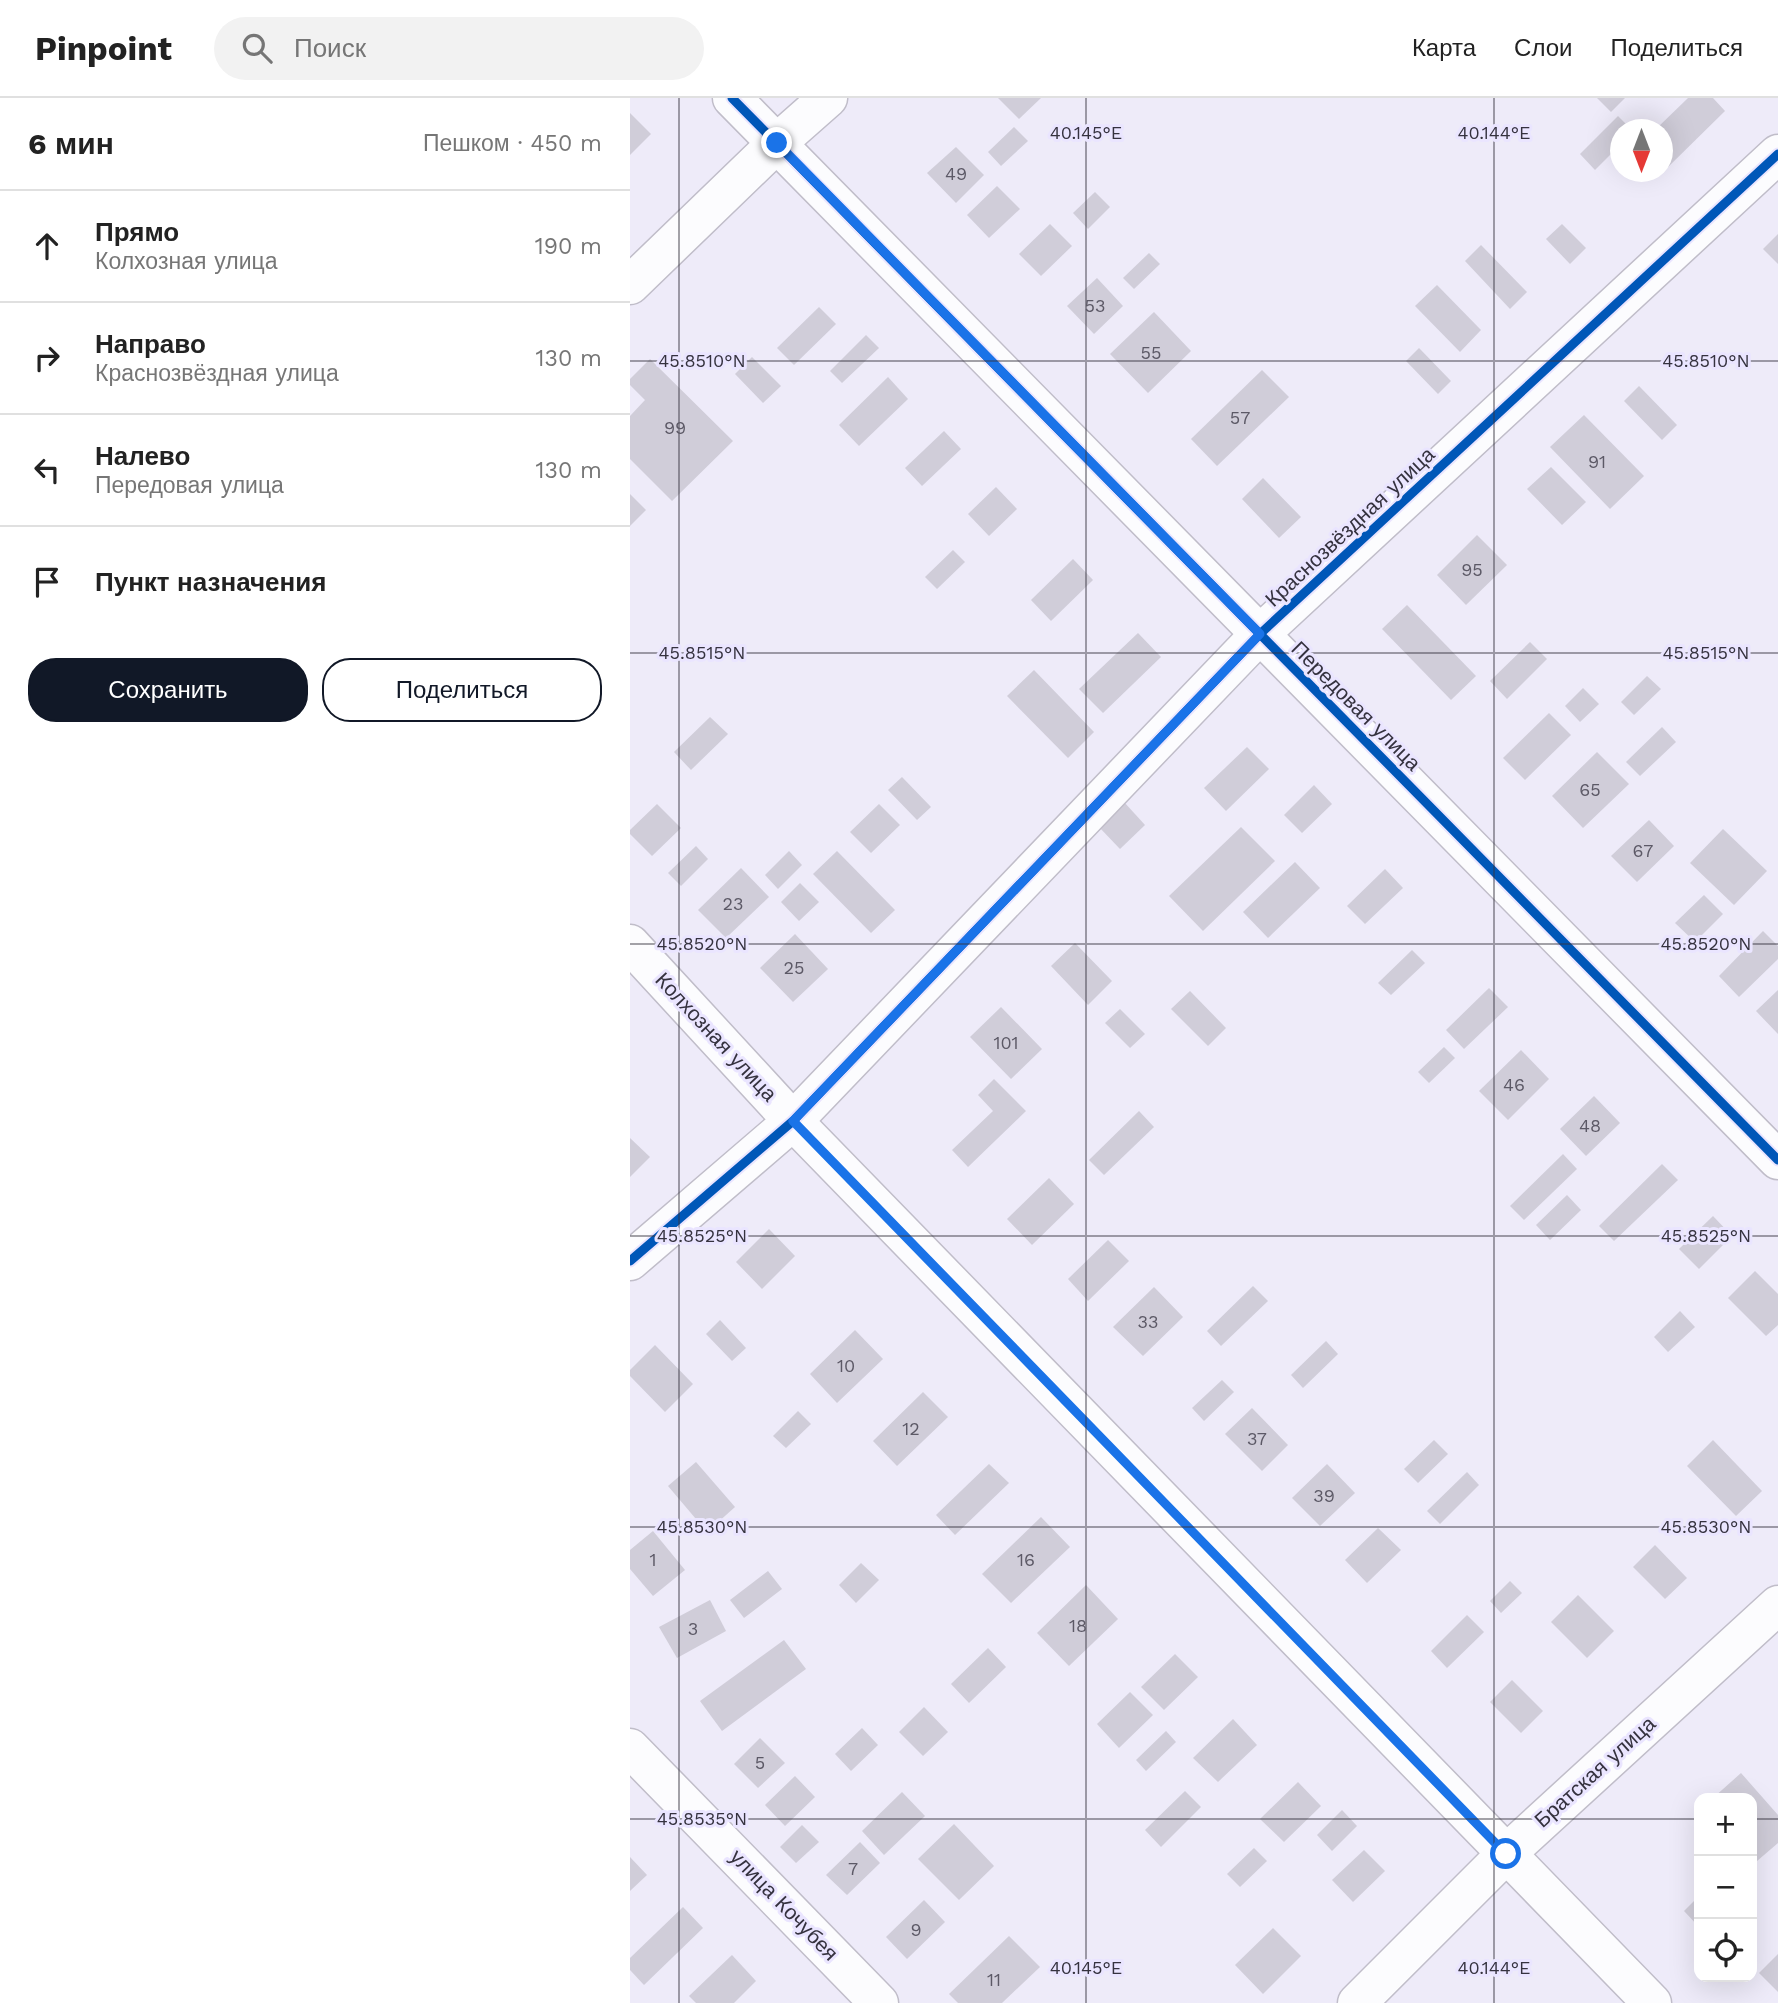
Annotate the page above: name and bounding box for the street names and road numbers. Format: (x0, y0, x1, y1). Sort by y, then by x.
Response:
street label: Краснозвёздная улица (1260, 441, 1440, 612)
street label: Передовая улица (1287, 636, 1426, 776)
street label: Колхозная улица (650, 967, 783, 1106)
street label: Братская улица (1529, 1711, 1661, 1832)
street label: улица Кочубея (725, 1844, 844, 1965)

